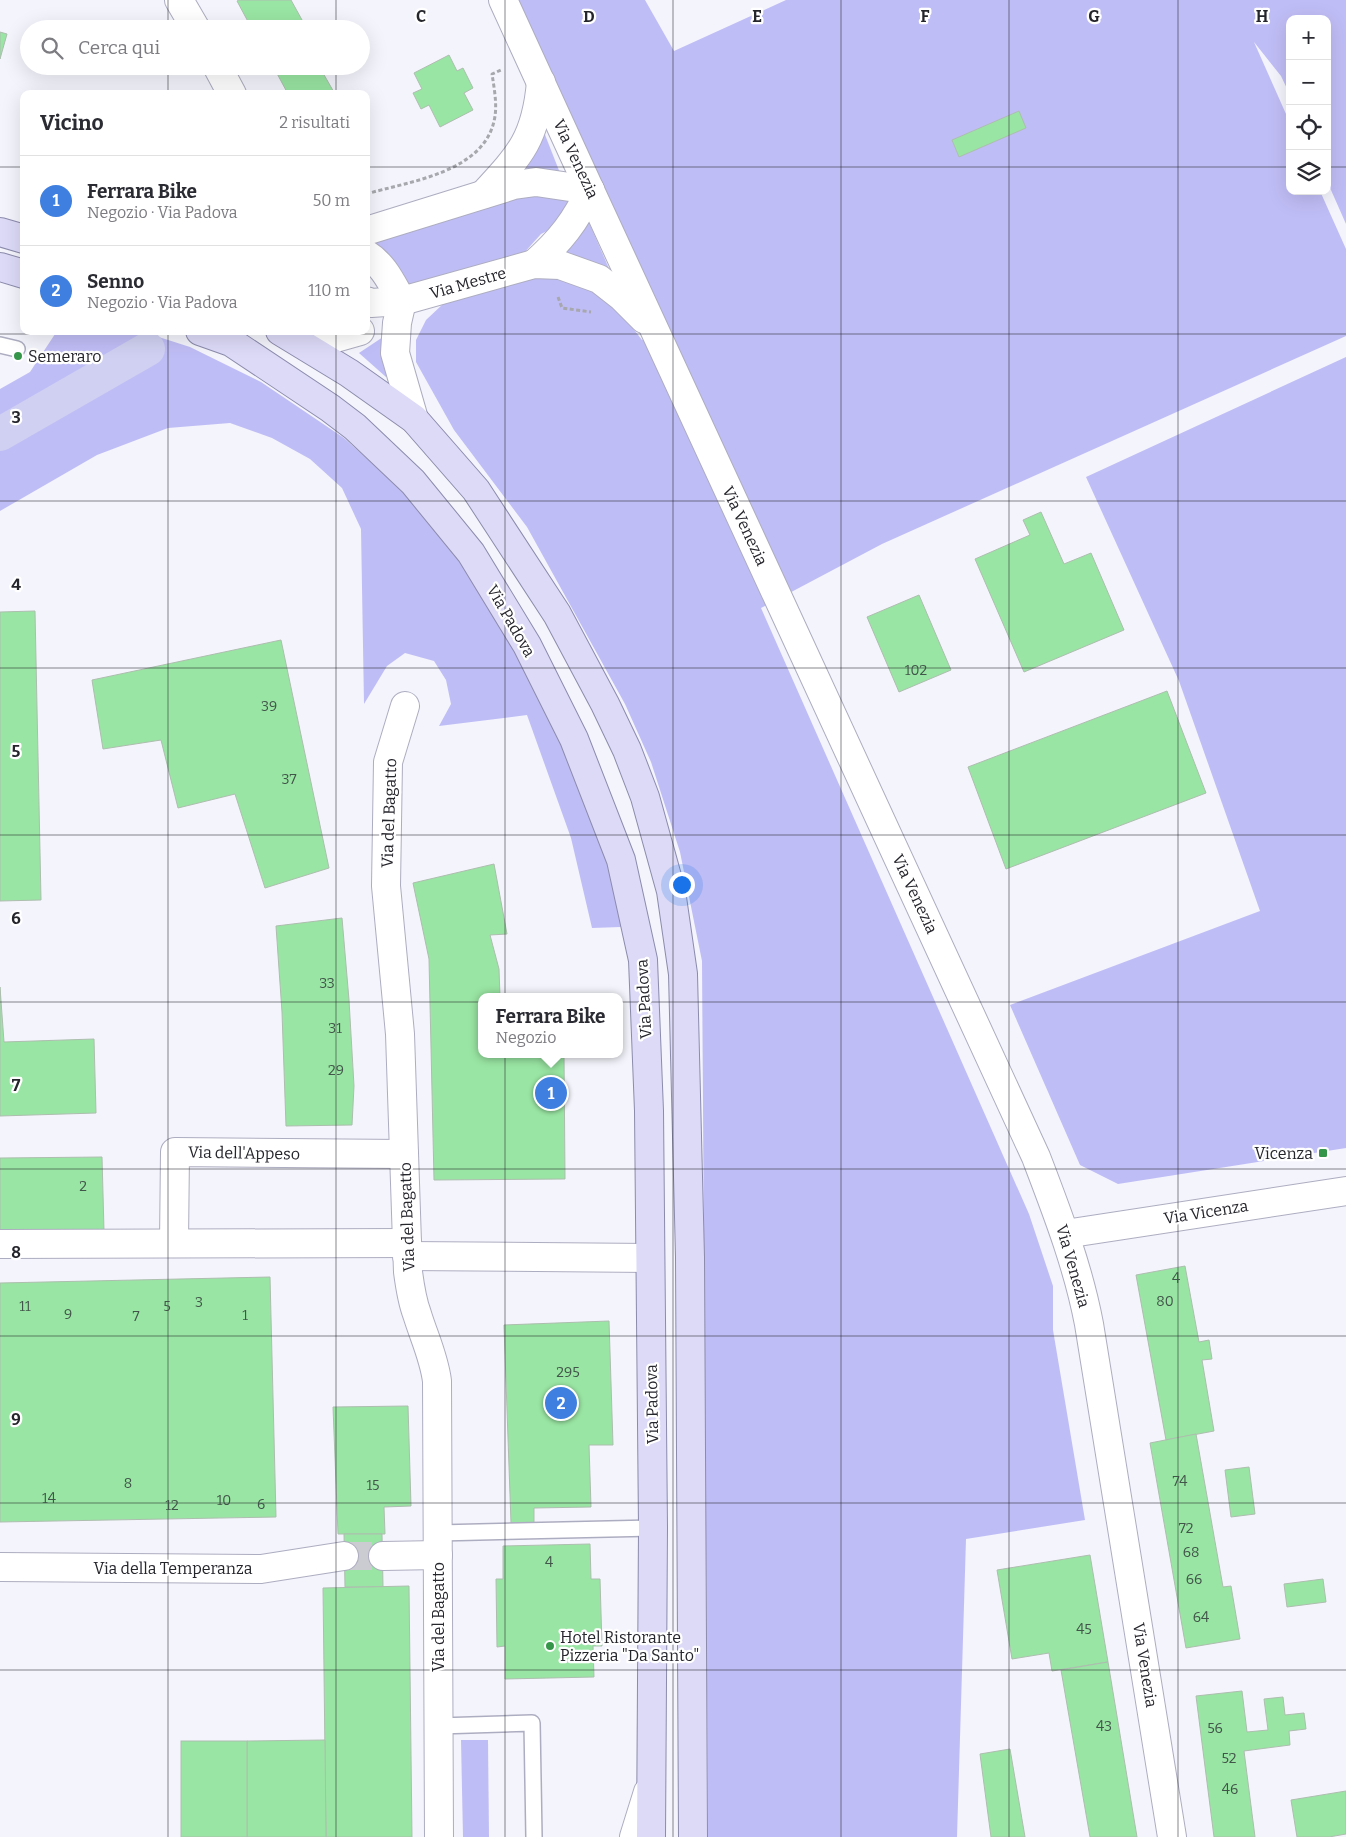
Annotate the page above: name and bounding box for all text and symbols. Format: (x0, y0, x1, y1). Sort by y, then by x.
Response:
text: C (416, 7, 426, 26)
text: D (583, 7, 595, 26)
text: E (752, 7, 762, 26)
text: F (921, 7, 930, 26)
text: G (1088, 7, 1100, 26)
text: H (1256, 7, 1269, 26)
map controls (1286, 15, 1331, 195)
button: + (1286, 15, 1331, 60)
search box (20, 20, 370, 75)
icon: search (38, 34, 66, 62)
text: Cerca qui (78, 36, 160, 59)
button: − (1286, 60, 1331, 105)
button: locate (1286, 105, 1331, 150)
text: Vicino (40, 110, 104, 136)
text: 2 risultati (279, 113, 350, 132)
street label: Via Venezia (549, 116, 603, 202)
button: layers (1286, 150, 1331, 195)
text: Ferrara Bike (87, 180, 197, 203)
text: 1 (53, 191, 59, 210)
text: 50 m (313, 191, 350, 210)
text: Negozio · Via Padova (87, 203, 238, 222)
street label: Via Mestre (428, 263, 508, 303)
text: Senno (87, 270, 144, 293)
text: 2 (51, 281, 61, 300)
text: 110 m (308, 281, 350, 300)
text: Negozio · Via Padova (87, 293, 238, 312)
place label: Semeraro (28, 347, 101, 366)
marker: Semeraro (12, 350, 24, 362)
text: 3 (11, 408, 21, 427)
street label: Via Venezia (718, 483, 772, 569)
text: 4 (11, 575, 21, 594)
street label: Via Padova (483, 582, 539, 661)
house number: 102 (905, 662, 927, 679)
house number: 39 (261, 698, 277, 715)
text: 5 (12, 742, 21, 761)
street label: Via del Bagatto (378, 758, 400, 868)
house number: 37 (281, 771, 297, 788)
street label: Via Venezia (888, 851, 942, 937)
your location (669, 872, 695, 898)
text: 6 (11, 909, 21, 928)
street label: Via Padova (632, 958, 656, 1039)
house number: 33 (319, 975, 335, 992)
popup (478, 993, 623, 1058)
text: Ferrara Bike (496, 1005, 605, 1028)
house number: 31 (328, 1020, 342, 1037)
text: Negozio (496, 1028, 556, 1047)
house number: 29 (328, 1062, 344, 1079)
pin: 1 (535, 1074, 567, 1112)
text: 7 (12, 1076, 21, 1095)
street label: Via dell'Appeso (188, 1143, 300, 1163)
place label: Vicenza (1255, 1144, 1313, 1163)
marker: Vicenza (1317, 1147, 1329, 1159)
street label: Via del Bagatto (396, 1162, 418, 1272)
house number: 2 (79, 1178, 87, 1195)
street label: Via Vicenza (1162, 1196, 1250, 1228)
street label: Via Venezia (1052, 1222, 1094, 1310)
text: 8 (11, 1243, 21, 1262)
house number: 4 (1172, 1270, 1180, 1287)
house number: 80 (1156, 1293, 1174, 1310)
house number: 3 (195, 1294, 203, 1311)
house number: 11 (19, 1298, 31, 1315)
house number: 5 (163, 1298, 171, 1315)
house number: 9 (64, 1306, 72, 1323)
house number: 1 (242, 1307, 248, 1324)
house number: 7 (132, 1308, 140, 1325)
house number: 295 (556, 1364, 580, 1381)
street label: Via Padova (642, 1364, 662, 1444)
pin: 2 (545, 1384, 577, 1422)
text: 9 (11, 1410, 21, 1429)
house number: 74 (1172, 1473, 1188, 1490)
house number: 8 (124, 1475, 132, 1492)
house number: 15 (366, 1477, 380, 1494)
house number: 14 (42, 1490, 56, 1507)
house number: 10 (217, 1492, 231, 1509)
house number: 6 (257, 1496, 265, 1513)
house number: 12 (165, 1497, 179, 1514)
house number: 72 (1179, 1520, 1193, 1537)
house number: 68 (1183, 1544, 1199, 1561)
house number: 4 (545, 1554, 553, 1571)
street label: Via della Temperanza (94, 1559, 253, 1578)
street label: Via del Bagatto (429, 1562, 448, 1672)
house number: 66 (1186, 1571, 1202, 1588)
house number: 64 (1193, 1609, 1209, 1626)
house number: 45 (1076, 1621, 1092, 1638)
street label: Via Venezia (1129, 1621, 1161, 1709)
place label: Hotel Ristorante Pizzeria "Da Santo" (560, 1628, 699, 1665)
marker: Hotel Ristorante Pizzeria "Da Santo" (544, 1640, 556, 1652)
house number: 43 (1096, 1718, 1112, 1735)
house number: 56 (1207, 1720, 1223, 1737)
house number: 52 (1222, 1750, 1236, 1767)
house number: 46 (1222, 1781, 1238, 1798)

